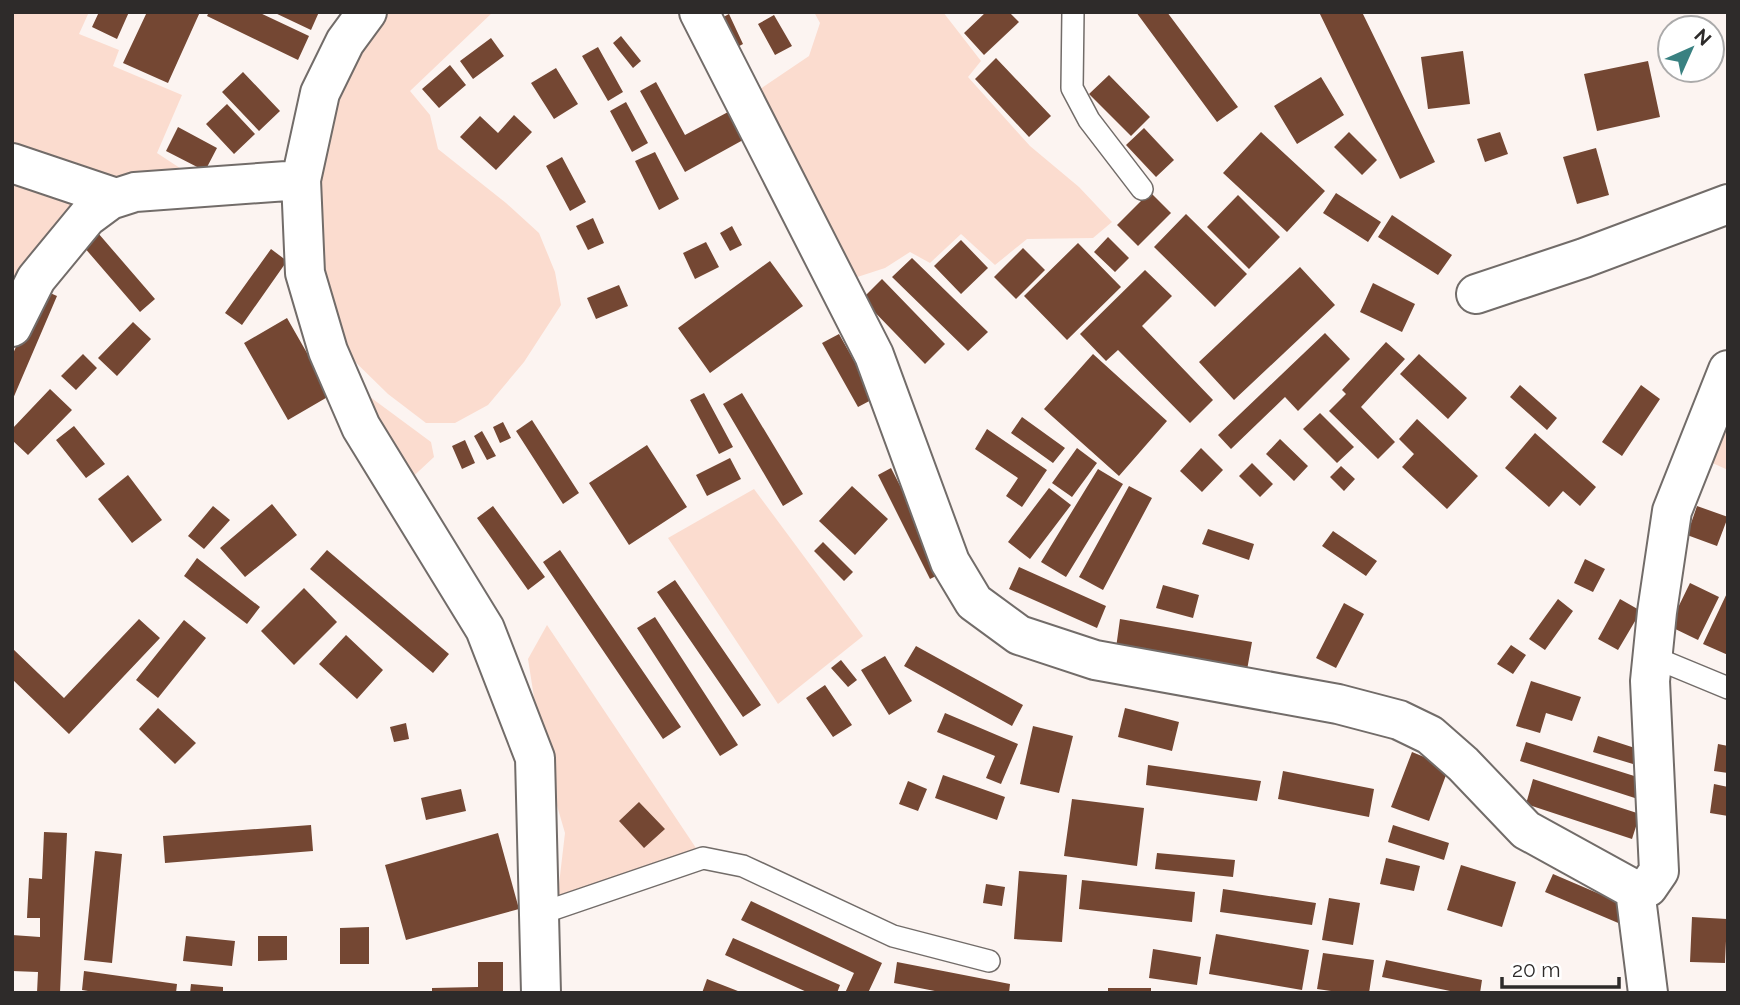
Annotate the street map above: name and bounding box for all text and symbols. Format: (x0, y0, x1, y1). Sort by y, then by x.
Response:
north arrow (1656, 14, 1726, 84)
text: N (1690, 24, 1716, 50)
scale bar (1502, 946, 1619, 990)
text: 20 m (1512, 957, 1560, 982)

